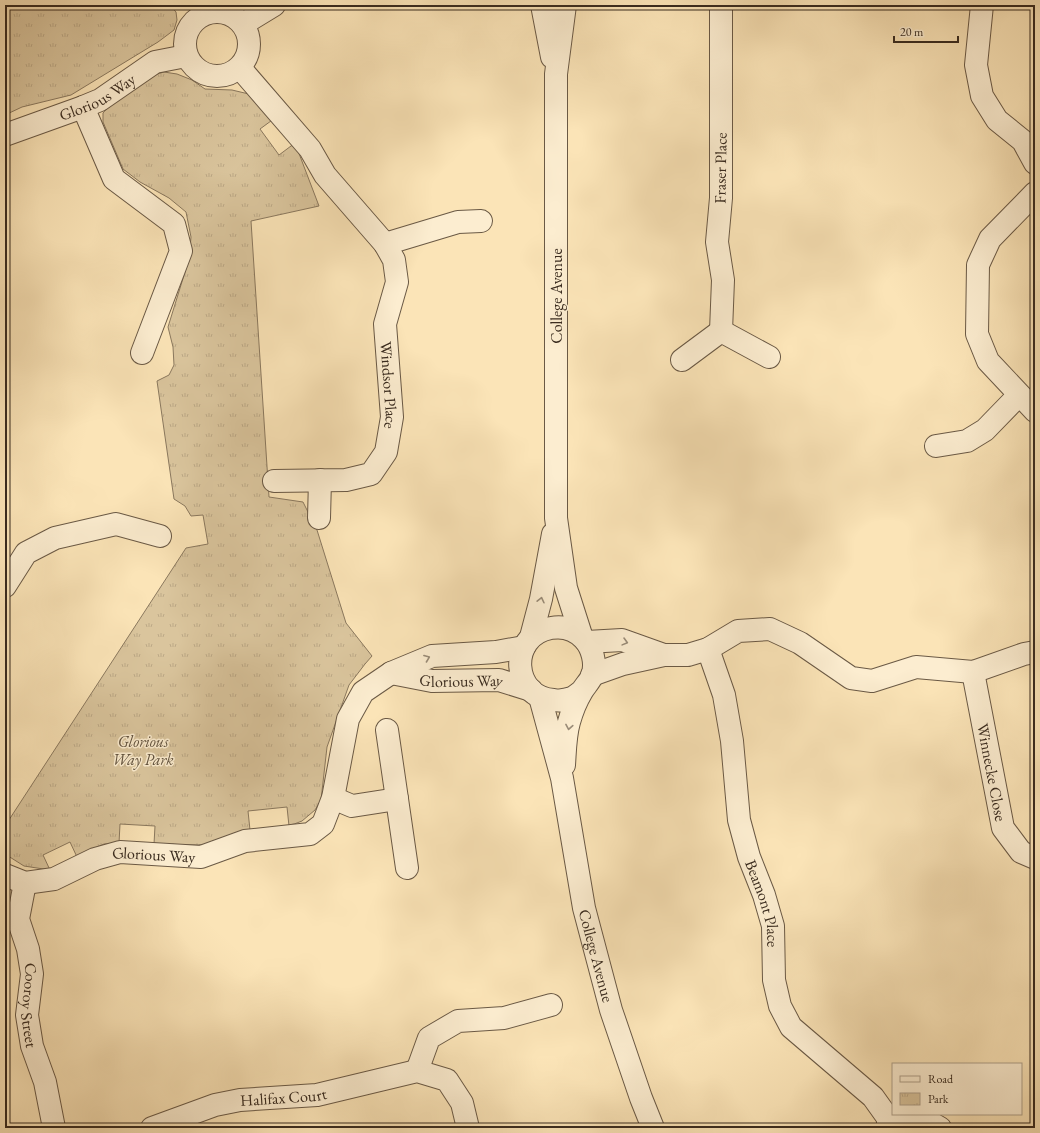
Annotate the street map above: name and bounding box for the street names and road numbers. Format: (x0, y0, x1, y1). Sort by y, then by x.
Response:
street label: Glorious Way (56, 68, 140, 126)
street label: Fraser Place (709, 132, 732, 204)
street label: College Avenue (546, 248, 567, 344)
street label: Windsor Place (375, 340, 402, 431)
street label: Glorious Way (417, 669, 507, 692)
street label: Winnecke Close (972, 722, 1011, 823)
street label: Glorious Way (109, 841, 197, 868)
street label: Beamont Place (740, 857, 783, 947)
street label: College Avenue (574, 907, 618, 1004)
street label: Cooroy Street (16, 961, 42, 1049)
street label: Halifax Court (240, 1083, 329, 1111)

